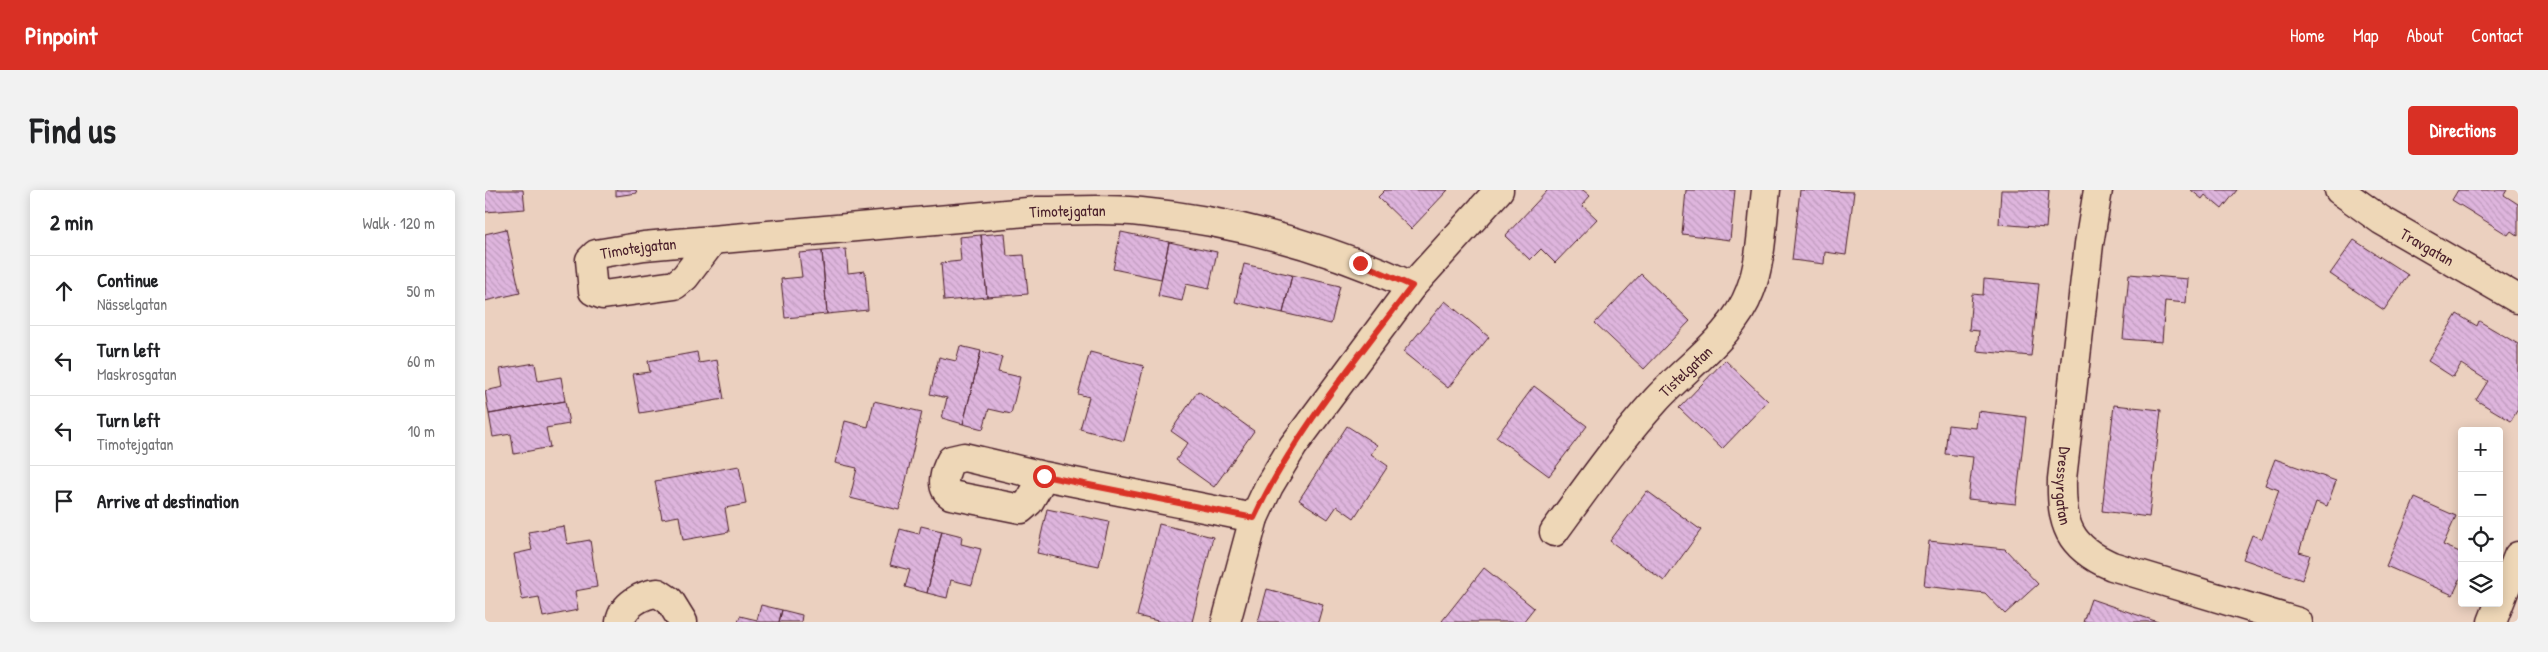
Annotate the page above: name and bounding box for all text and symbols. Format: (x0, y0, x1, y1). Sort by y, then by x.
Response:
text: Pinpoint (25, 19, 97, 51)
text: Home (2290, 23, 2325, 48)
text: Map (2353, 23, 2378, 48)
text: About (2406, 23, 2443, 48)
text: Contact (2471, 23, 2523, 48)
button: Directions (2408, 106, 2518, 155)
text: Find us (30, 107, 116, 154)
street label: Timotejgatan (1028, 199, 1106, 223)
text: 2 min (50, 208, 93, 237)
text: Walk · 120 m (362, 212, 435, 234)
street label: Travgatan (2396, 222, 2458, 271)
street label: Timotejgatan (599, 232, 677, 264)
route end (1349, 252, 1372, 275)
text: Continue (97, 267, 158, 293)
icon: ahead (50, 277, 78, 305)
text: 50 m (407, 280, 435, 302)
text: Nässelgatan (97, 293, 167, 315)
text: Turn left (97, 337, 160, 363)
street label: Tistelgatan (1654, 341, 1717, 402)
icon: left (50, 347, 78, 375)
text: 60 m (407, 350, 435, 372)
text: Maskrosgatan (97, 363, 177, 385)
text: Turn left (97, 407, 160, 433)
icon: left (50, 417, 78, 445)
text: 10 m (407, 420, 435, 442)
map controls (2458, 427, 2503, 607)
button: + (2458, 427, 2503, 472)
text: Timotejgatan (97, 433, 173, 455)
street label: Dressyrgatan (2051, 446, 2077, 527)
route start (1033, 465, 1056, 488)
button: − (2458, 472, 2503, 517)
icon: arrive (50, 487, 78, 515)
text: Arrive at destination (97, 488, 239, 514)
button: locate (2458, 517, 2503, 562)
button: layers (2458, 562, 2503, 607)

